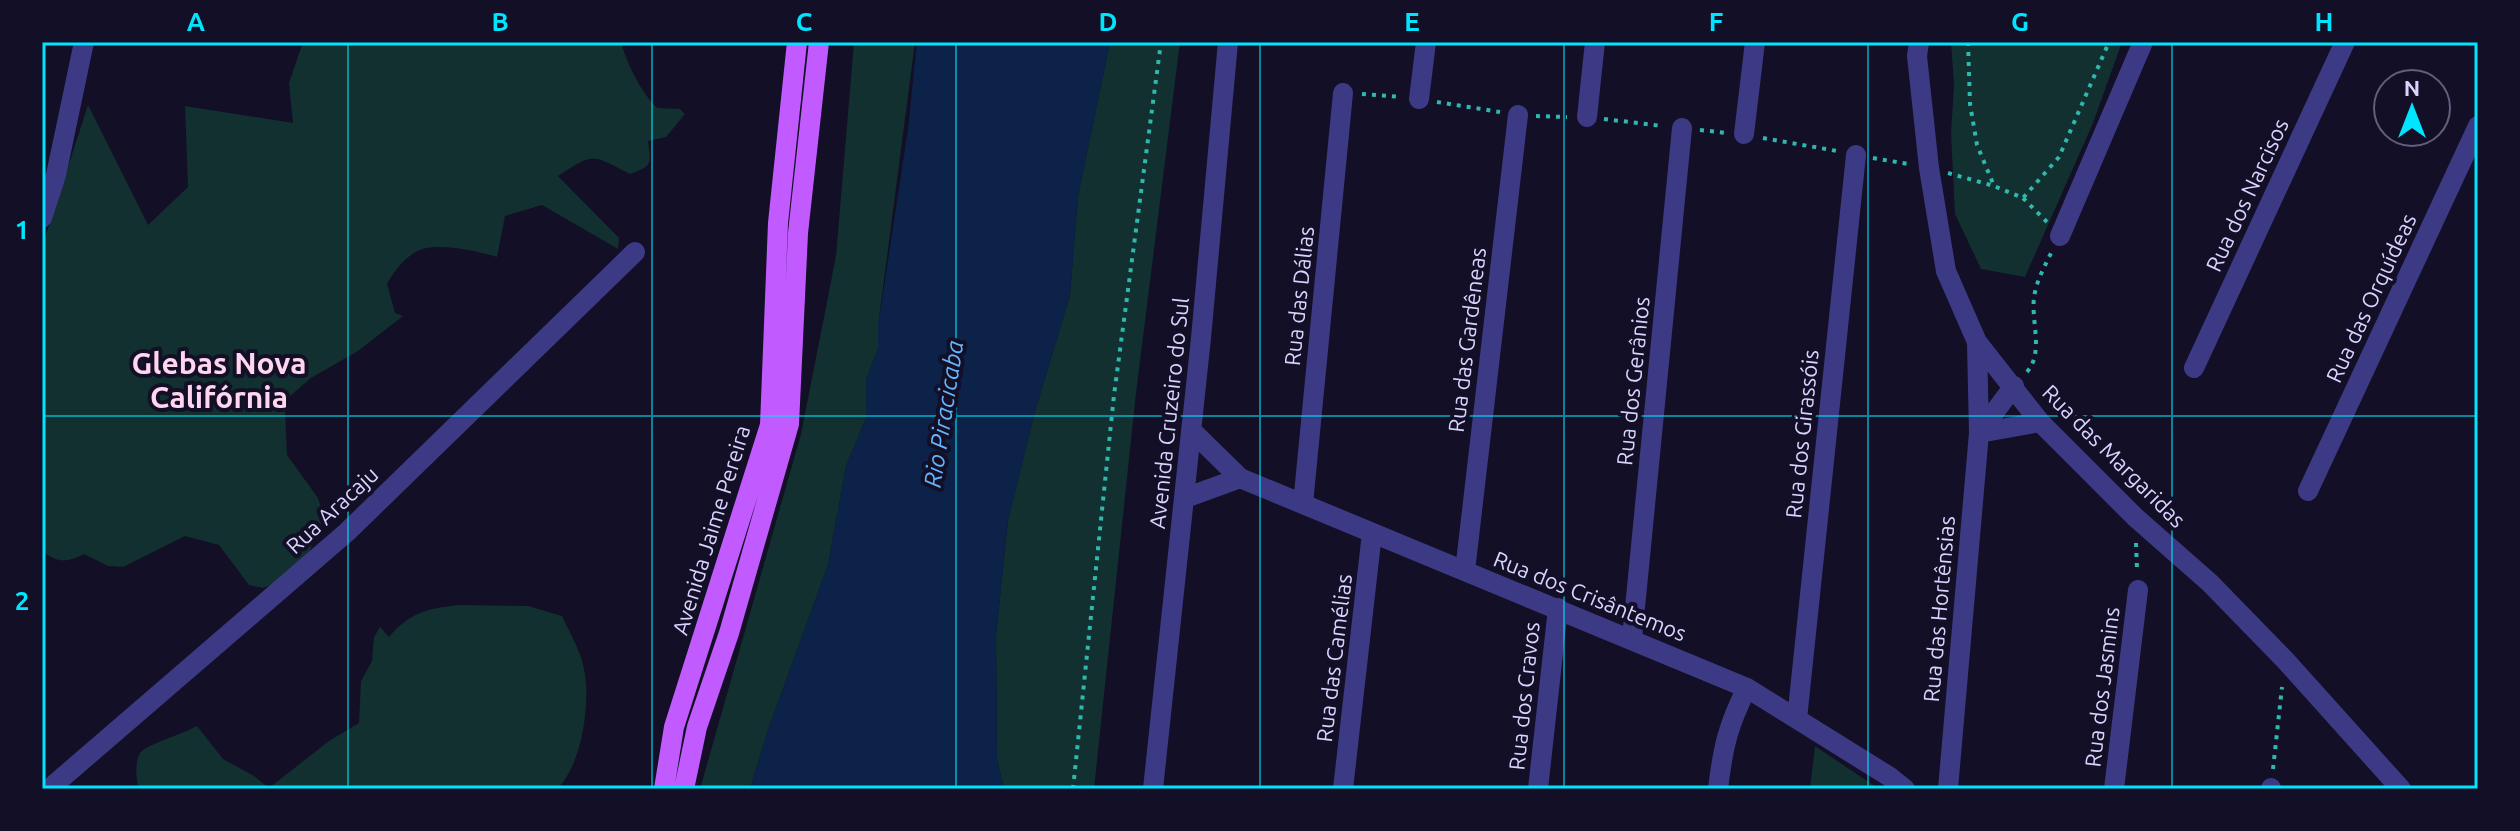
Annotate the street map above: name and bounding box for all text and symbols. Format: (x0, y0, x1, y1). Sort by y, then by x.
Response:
text: A (187, 7, 206, 36)
text: B (491, 7, 509, 36)
text: C (796, 7, 813, 36)
text: D (1099, 7, 1117, 36)
text: E (1404, 7, 1420, 36)
text: F (1709, 7, 1723, 36)
text: G (2011, 7, 2029, 36)
text: H (2315, 7, 2333, 36)
north arrow (2372, 68, 2452, 148)
text: N (2404, 75, 2420, 100)
street label: Rua dos Narcisos (2200, 114, 2293, 275)
street label: Rua das Orquídeas (2320, 209, 2421, 386)
text: 1 (15, 215, 29, 244)
street label: Rua das Dálias (1279, 225, 1318, 367)
street label: Rua das Gardêneas (1443, 246, 1490, 434)
street label: Rua dos Gerânios (1611, 295, 1654, 467)
street label: Avenida Cruzeiro do Sul (1144, 296, 1193, 530)
water label: Rio Piracicaba (919, 338, 968, 489)
district label: Glebas Nova Califórnia (132, 346, 306, 414)
street label: Rua dos Girassóis (1780, 348, 1823, 519)
street label: Rua das Margaridas (2038, 379, 2191, 532)
street label: Avenida Jaime Pereira (667, 422, 754, 638)
street label: Rua Aracaju (281, 461, 383, 558)
street label: Rua das Hortênsias (1918, 515, 1959, 703)
street label: Rua dos Crisântemos (1490, 545, 1690, 646)
street label: Rua das Camélias (1311, 572, 1356, 743)
text: 2 (15, 586, 29, 615)
street label: Rua dos Jasmins (2079, 605, 2124, 768)
street label: Rua dos Cravos (1503, 620, 1544, 771)

